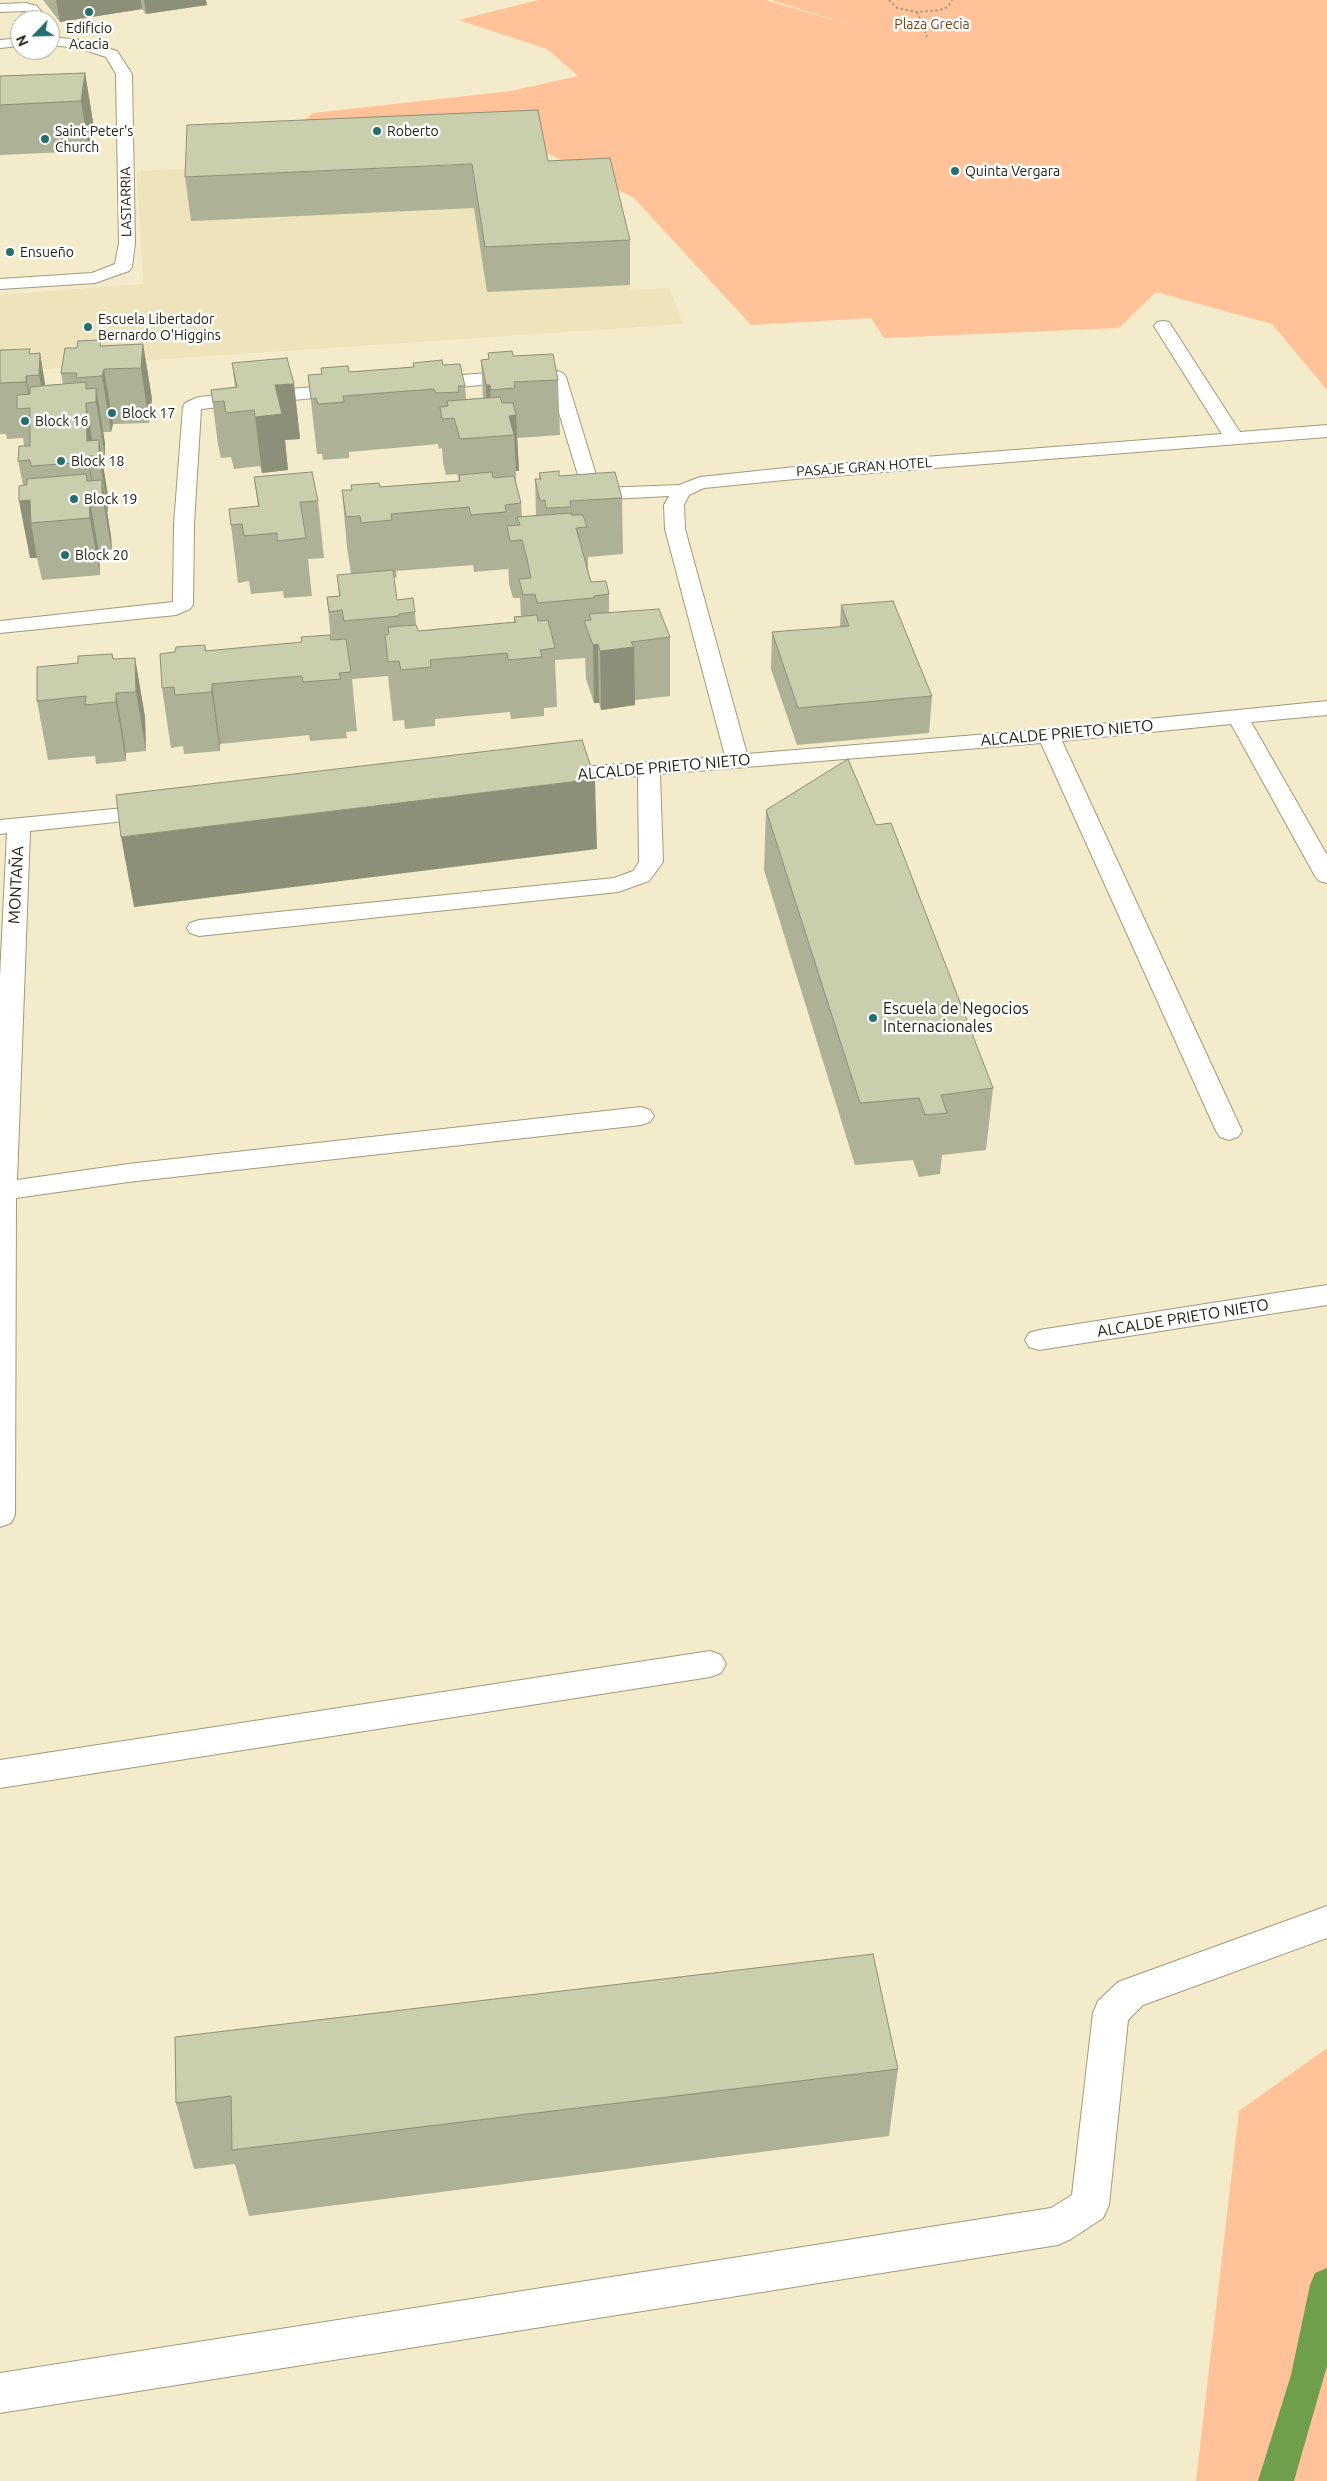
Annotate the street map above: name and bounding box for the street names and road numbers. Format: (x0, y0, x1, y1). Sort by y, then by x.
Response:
street label: LASTARRIA (117, 167, 135, 237)
street label: PASAJE GRAN HOTEL (796, 454, 932, 480)
street label: ALCALDE PRIETO NIETO (980, 716, 1154, 750)
street label: ALCALDE PRIETO NIETO (577, 750, 751, 784)
street label: MONTAÑA (4, 846, 28, 924)
street label: ALCALDE PRIETO NIETO (1096, 1295, 1270, 1341)

